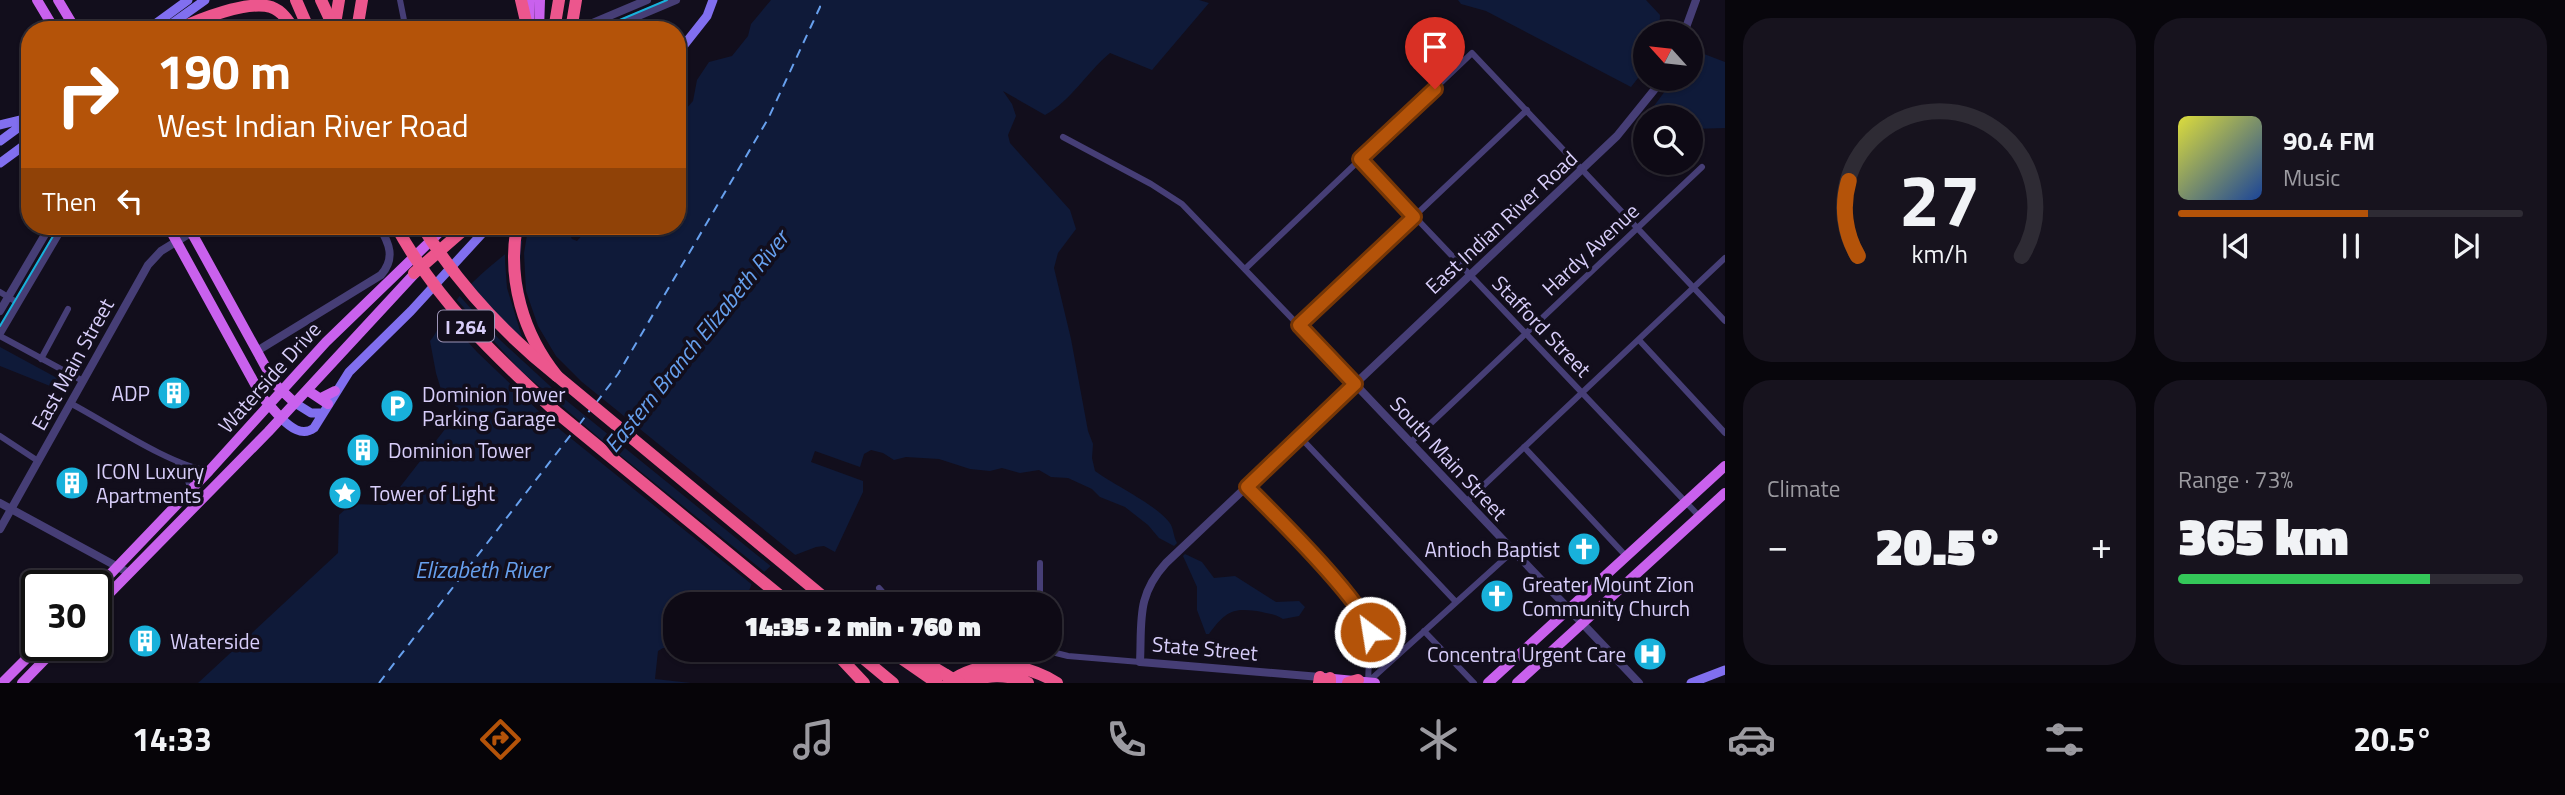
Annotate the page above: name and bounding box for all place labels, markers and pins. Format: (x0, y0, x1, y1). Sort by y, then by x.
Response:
pin (1405, 17, 1465, 89)
building icon: ADP (155, 374, 193, 412)
place label: ADP (111, 377, 150, 409)
place label: Dominion Tower Parking Garage (422, 378, 566, 434)
parking icon: Dominion Tower Parking Garage (378, 387, 416, 425)
building icon: Dominion Tower (344, 431, 382, 469)
place label: Dominion Tower (388, 434, 532, 466)
place label: ICON Luxury Apartments (96, 455, 204, 511)
building icon: ICON Luxury Apartments (53, 464, 91, 502)
place icon: Tower of Light (326, 474, 364, 512)
place label: Tower of Light (370, 477, 496, 509)
church icon: Antioch Baptist (1565, 530, 1603, 568)
place label: Antioch Baptist (1425, 533, 1561, 565)
place label: Greater Mount Zion Community Church (1522, 568, 1694, 624)
church icon: Greater Mount Zion Community Church (1478, 577, 1516, 615)
building icon: Waterside (126, 622, 164, 660)
place label: Waterside (170, 625, 260, 657)
hospital icon: Concentra Urgent Care (1631, 635, 1669, 673)
place label: Concentra Urgent Care (1427, 638, 1626, 670)

